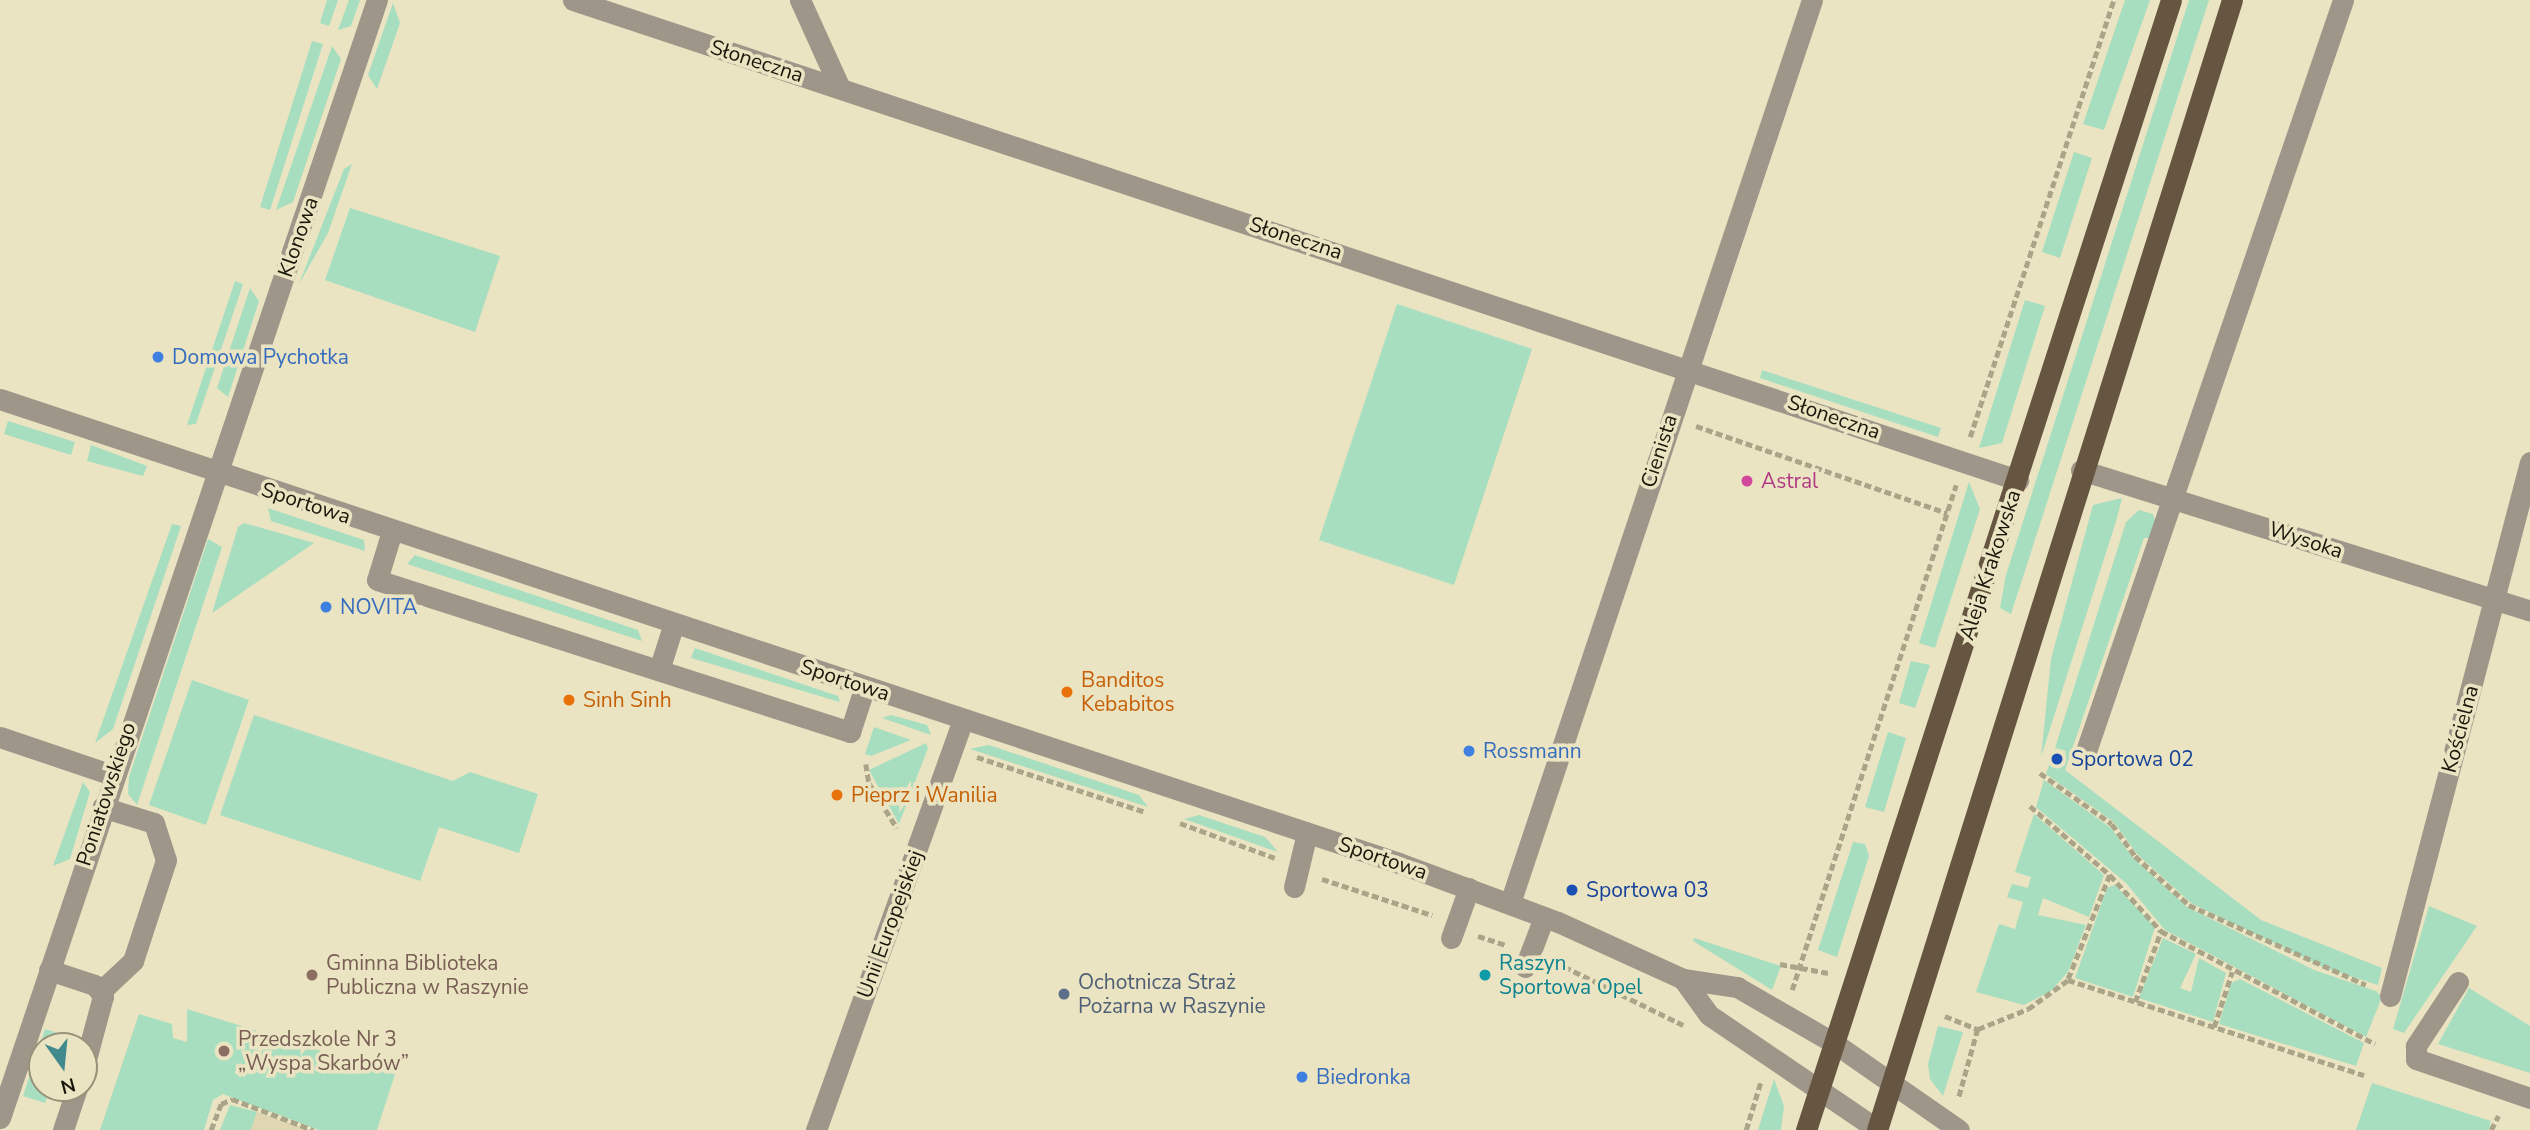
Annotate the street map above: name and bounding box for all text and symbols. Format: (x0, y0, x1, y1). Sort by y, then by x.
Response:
street label: Słoneczna (707, 34, 807, 88)
street label: Klonowa (273, 194, 323, 280)
street label: Słoneczna (1246, 211, 1346, 265)
place label: Domowa Pychotka (172, 344, 349, 370)
marker: Domowa Pychotka (150, 349, 166, 365)
street label: Słoneczna (1784, 389, 1884, 445)
street label: Cienista (1635, 411, 1683, 491)
place label: Astral (1761, 468, 1818, 494)
marker: Astral (1739, 473, 1755, 489)
street label: Sportowa (258, 477, 354, 529)
street label: Aleja Krakowska (1954, 487, 2026, 643)
street label: Wysoka (2266, 516, 2346, 564)
place label: NOVITA (340, 594, 417, 620)
marker: NOVITA (318, 599, 334, 615)
street label: Sportowa (797, 654, 893, 706)
place label: Banditos Kebabitos (1081, 667, 1175, 717)
street label: Kościelna (2436, 682, 2484, 776)
marker: Banditos Kebabitos (1059, 684, 1075, 700)
place label: Sinh Sinh (583, 687, 672, 713)
marker: Sinh Sinh (561, 692, 577, 708)
street label: Poniatowskiego (71, 719, 141, 869)
place label: Rossmann (1483, 738, 1582, 764)
marker: Rossmann (1461, 743, 1477, 759)
place label: Sportowa 02 (2071, 746, 2194, 772)
marker: Sportowa 02 (2049, 751, 2065, 767)
place label: Pieprz i Wanilia (851, 782, 998, 808)
marker: Pieprz i Wanilia (829, 787, 845, 803)
street label: Sportowa (1335, 831, 1431, 885)
street label: Unii Europejskiej (852, 847, 928, 1001)
place label: Sportowa 03 (1586, 877, 1709, 903)
marker: Sportowa 03 (1564, 882, 1580, 898)
place label: Gminna Biblioteka Publiczna w Raszynie (326, 950, 529, 1000)
place label: Raszyn Sportowa Opel (1499, 950, 1642, 1000)
marker: Gminna Biblioteka Publiczna w Raszynie (304, 967, 320, 983)
marker: Raszyn Sportowa Opel (1477, 967, 1493, 983)
place label: Ochotnicza Straż Pożarna w Raszynie (1078, 969, 1266, 1019)
marker: Ochotnicza Straż Pożarna w Raszynie (1056, 986, 1072, 1002)
place label: Przedszkole Nr 3 „Wyspa Skarbów” (238, 1026, 409, 1076)
north arrow (28, 1032, 98, 1102)
marker: Przedszkole Nr 3 „Wyspa Skarbów” (216, 1043, 232, 1059)
place label: Biedronka (1316, 1064, 1411, 1090)
marker: Biedronka (1294, 1069, 1310, 1085)
text: N (58, 1071, 78, 1100)

